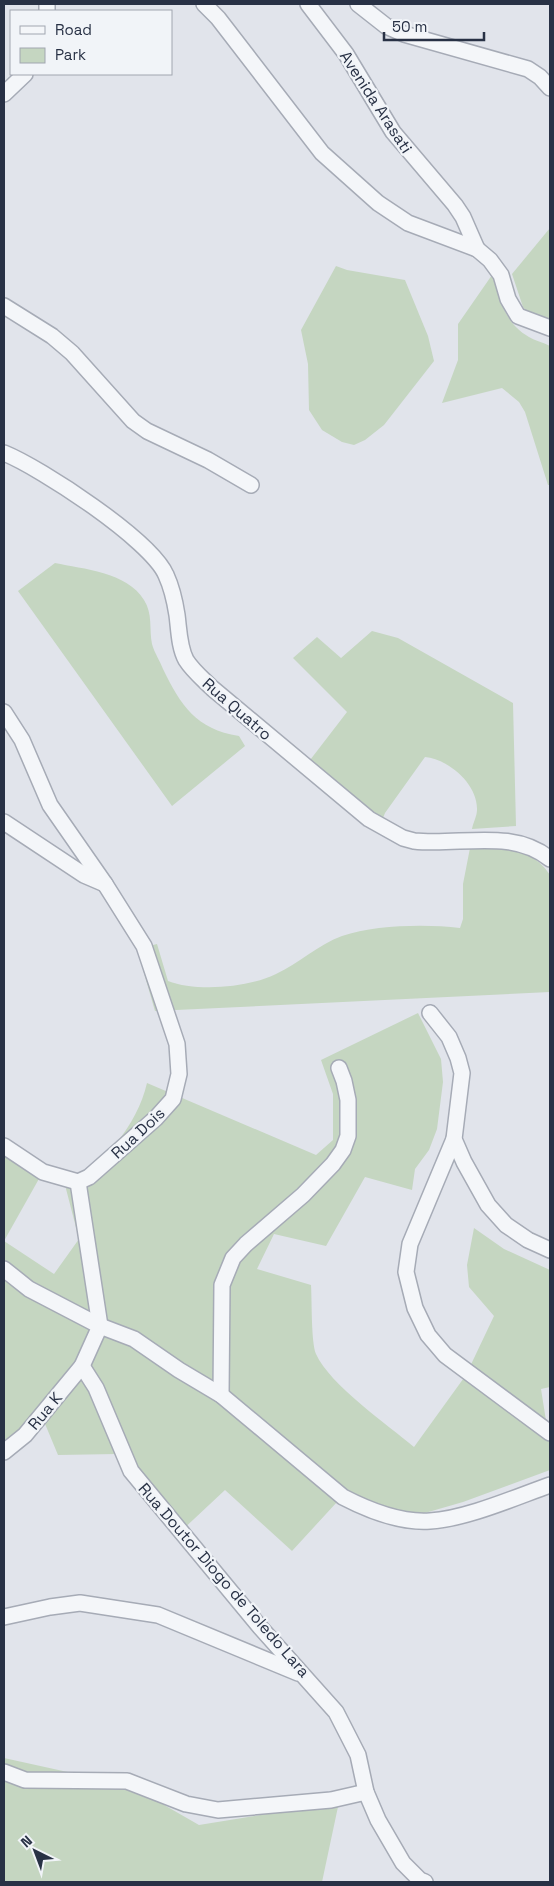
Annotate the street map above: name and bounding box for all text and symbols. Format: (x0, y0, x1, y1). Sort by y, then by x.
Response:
legend (10, 10, 172, 75)
scale bar (384, 10, 484, 42)
text: 50 m (392, 17, 427, 36)
text: Road (55, 20, 92, 39)
text: Park (55, 45, 86, 64)
street label: Avenida Arasati (335, 47, 417, 157)
street label: Rua Quatro (198, 673, 276, 745)
street label: Rua Dois (107, 1103, 169, 1163)
street label: Rua K (23, 1388, 67, 1434)
street label: Rua Doutor Diogo de Toledo Lara (134, 1478, 314, 1682)
north arrow (10, 1826, 60, 1876)
text: N (17, 1832, 36, 1851)

